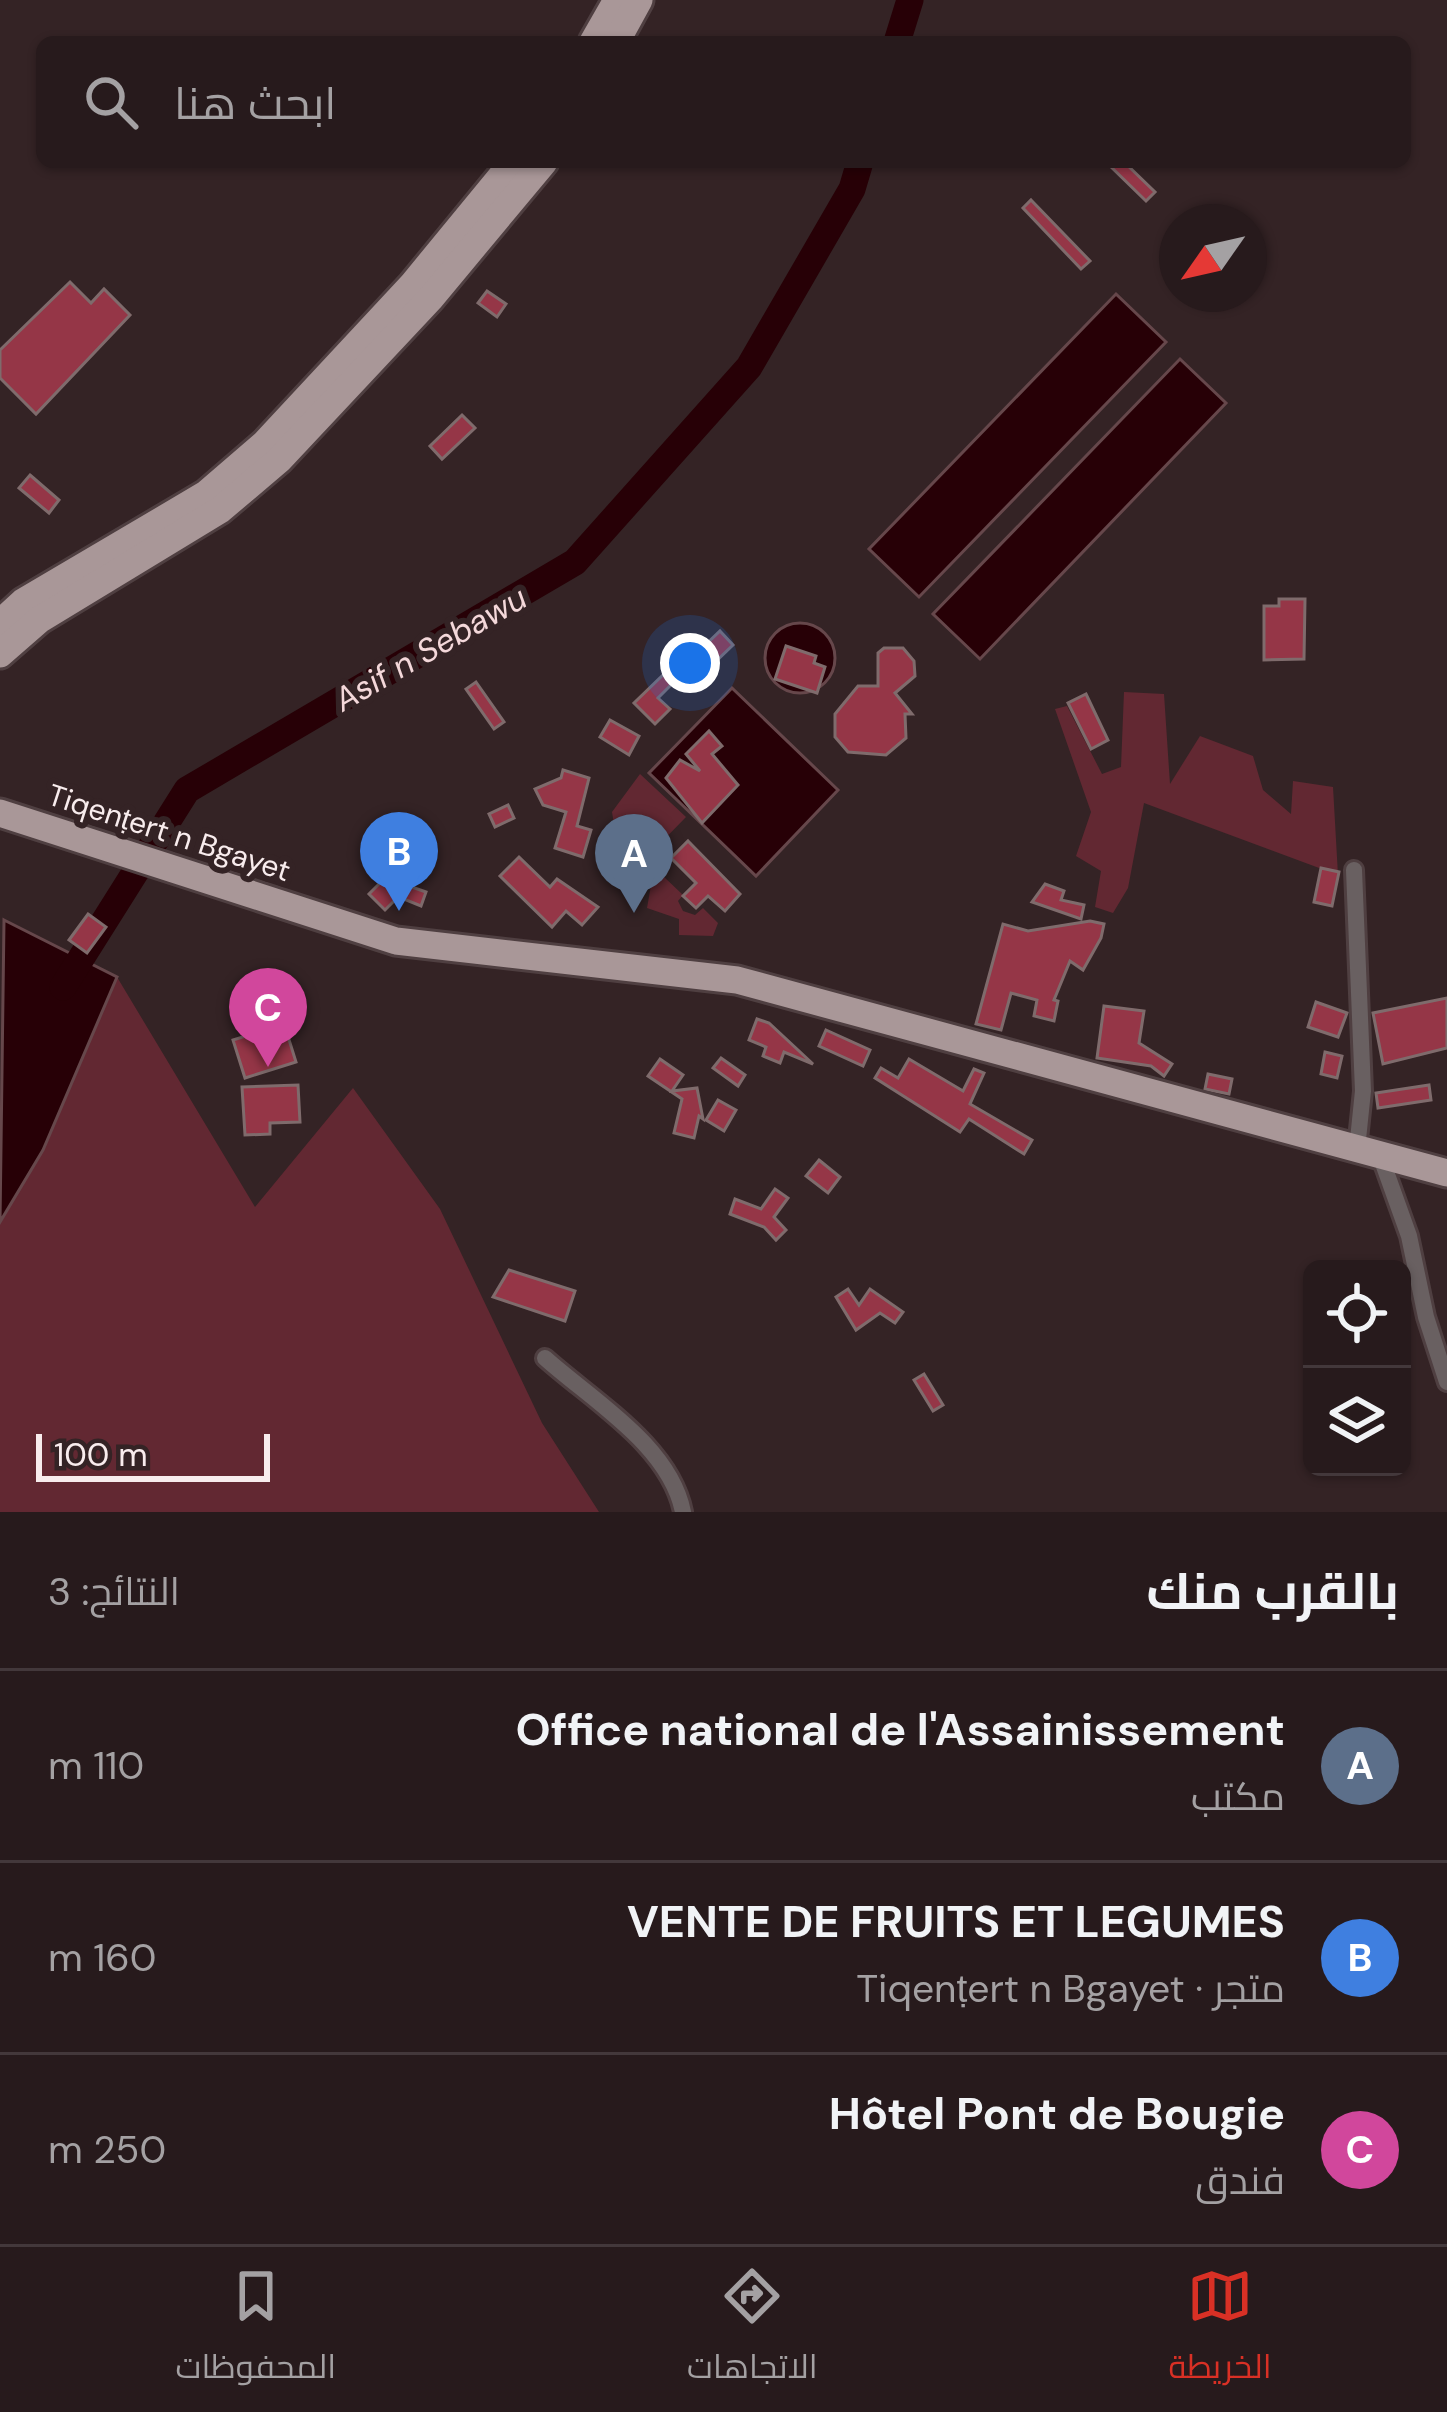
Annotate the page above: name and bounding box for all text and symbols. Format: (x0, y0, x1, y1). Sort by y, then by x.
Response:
search box (36, 36, 1411, 168)
icon: search (78, 69, 144, 135)
text: ابحث هنا (174, 74, 336, 133)
north arrow (1159, 204, 1267, 312)
water label: Asif n Sebawu (325, 576, 535, 722)
your location (660, 633, 720, 693)
street label: Tiqenṭert n Bgayet (43, 775, 295, 890)
pin: B (360, 812, 438, 911)
pin: A (595, 814, 673, 913)
pin: C (229, 968, 307, 1067)
map controls (1303, 1260, 1411, 1476)
button: locate (1303, 1260, 1411, 1368)
button: layers (1303, 1368, 1411, 1476)
scale bar (36, 1428, 270, 1481)
text: 100 m (54, 1433, 148, 1476)
text: بالقرب منك (1146, 1558, 1399, 1625)
text: النتائج: 3 (48, 1566, 180, 1617)
text: Office national de l'Assainissement (515, 1700, 1285, 1759)
text: 110 m (48, 1740, 144, 1791)
text: A (1346, 1740, 1374, 1791)
text: مكتب (1191, 1771, 1285, 1822)
text: VENTE DE FRUITS ET LEGUMES (627, 1892, 1285, 1951)
text: 160 m (48, 1932, 156, 1983)
text: B (1348, 1932, 1372, 1983)
text: متجر · Tiqenṭert n Bgayet (856, 1963, 1285, 2014)
text: Hôtel Pont de Bougie (829, 2084, 1285, 2143)
text: 250 m (48, 2124, 166, 2175)
text: C (1346, 2124, 1374, 2175)
text: فندق (1195, 2155, 1285, 2206)
tab: المحفوظات (175, 2263, 336, 2397)
tab: الاتجاهات (687, 2263, 818, 2397)
tab: الخريطة (1169, 2263, 1272, 2397)

